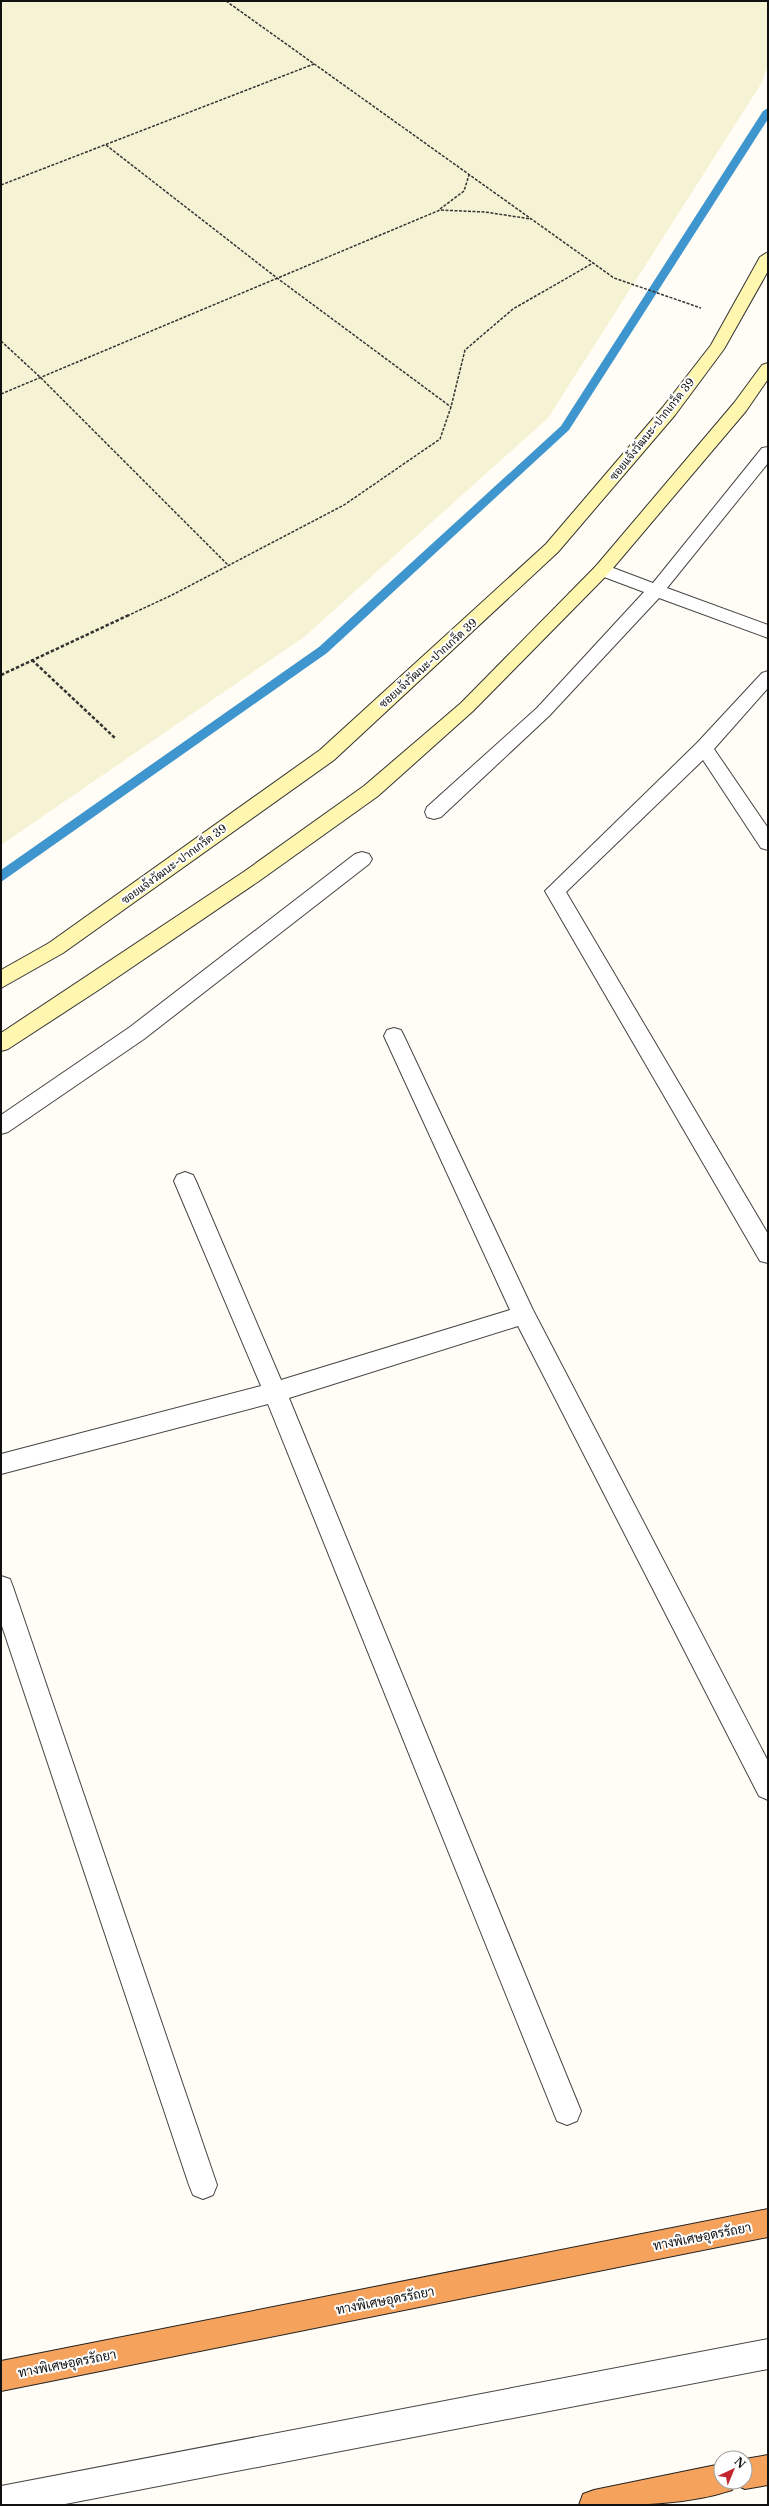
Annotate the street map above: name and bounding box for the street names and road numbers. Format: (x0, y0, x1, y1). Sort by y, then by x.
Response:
street label: ซอยแจ้งวัฒนะ-ปากเกร็ด 39 (605, 374, 697, 483)
street label: ซอยแจ้งวัฒนะ-ปากเกร็ด 39 (375, 614, 480, 711)
street label: ซอยแจ้งวัฒนะ-ปากเกร็ด 39 (117, 819, 230, 907)
street label: ทางพิเศษอุดรรัถยา (651, 2219, 753, 2255)
street label: ทางพิเศษอุดรรัถยา (334, 2283, 436, 2319)
street label: ทางพิเศษอุดรรัถยา (16, 2346, 118, 2382)

